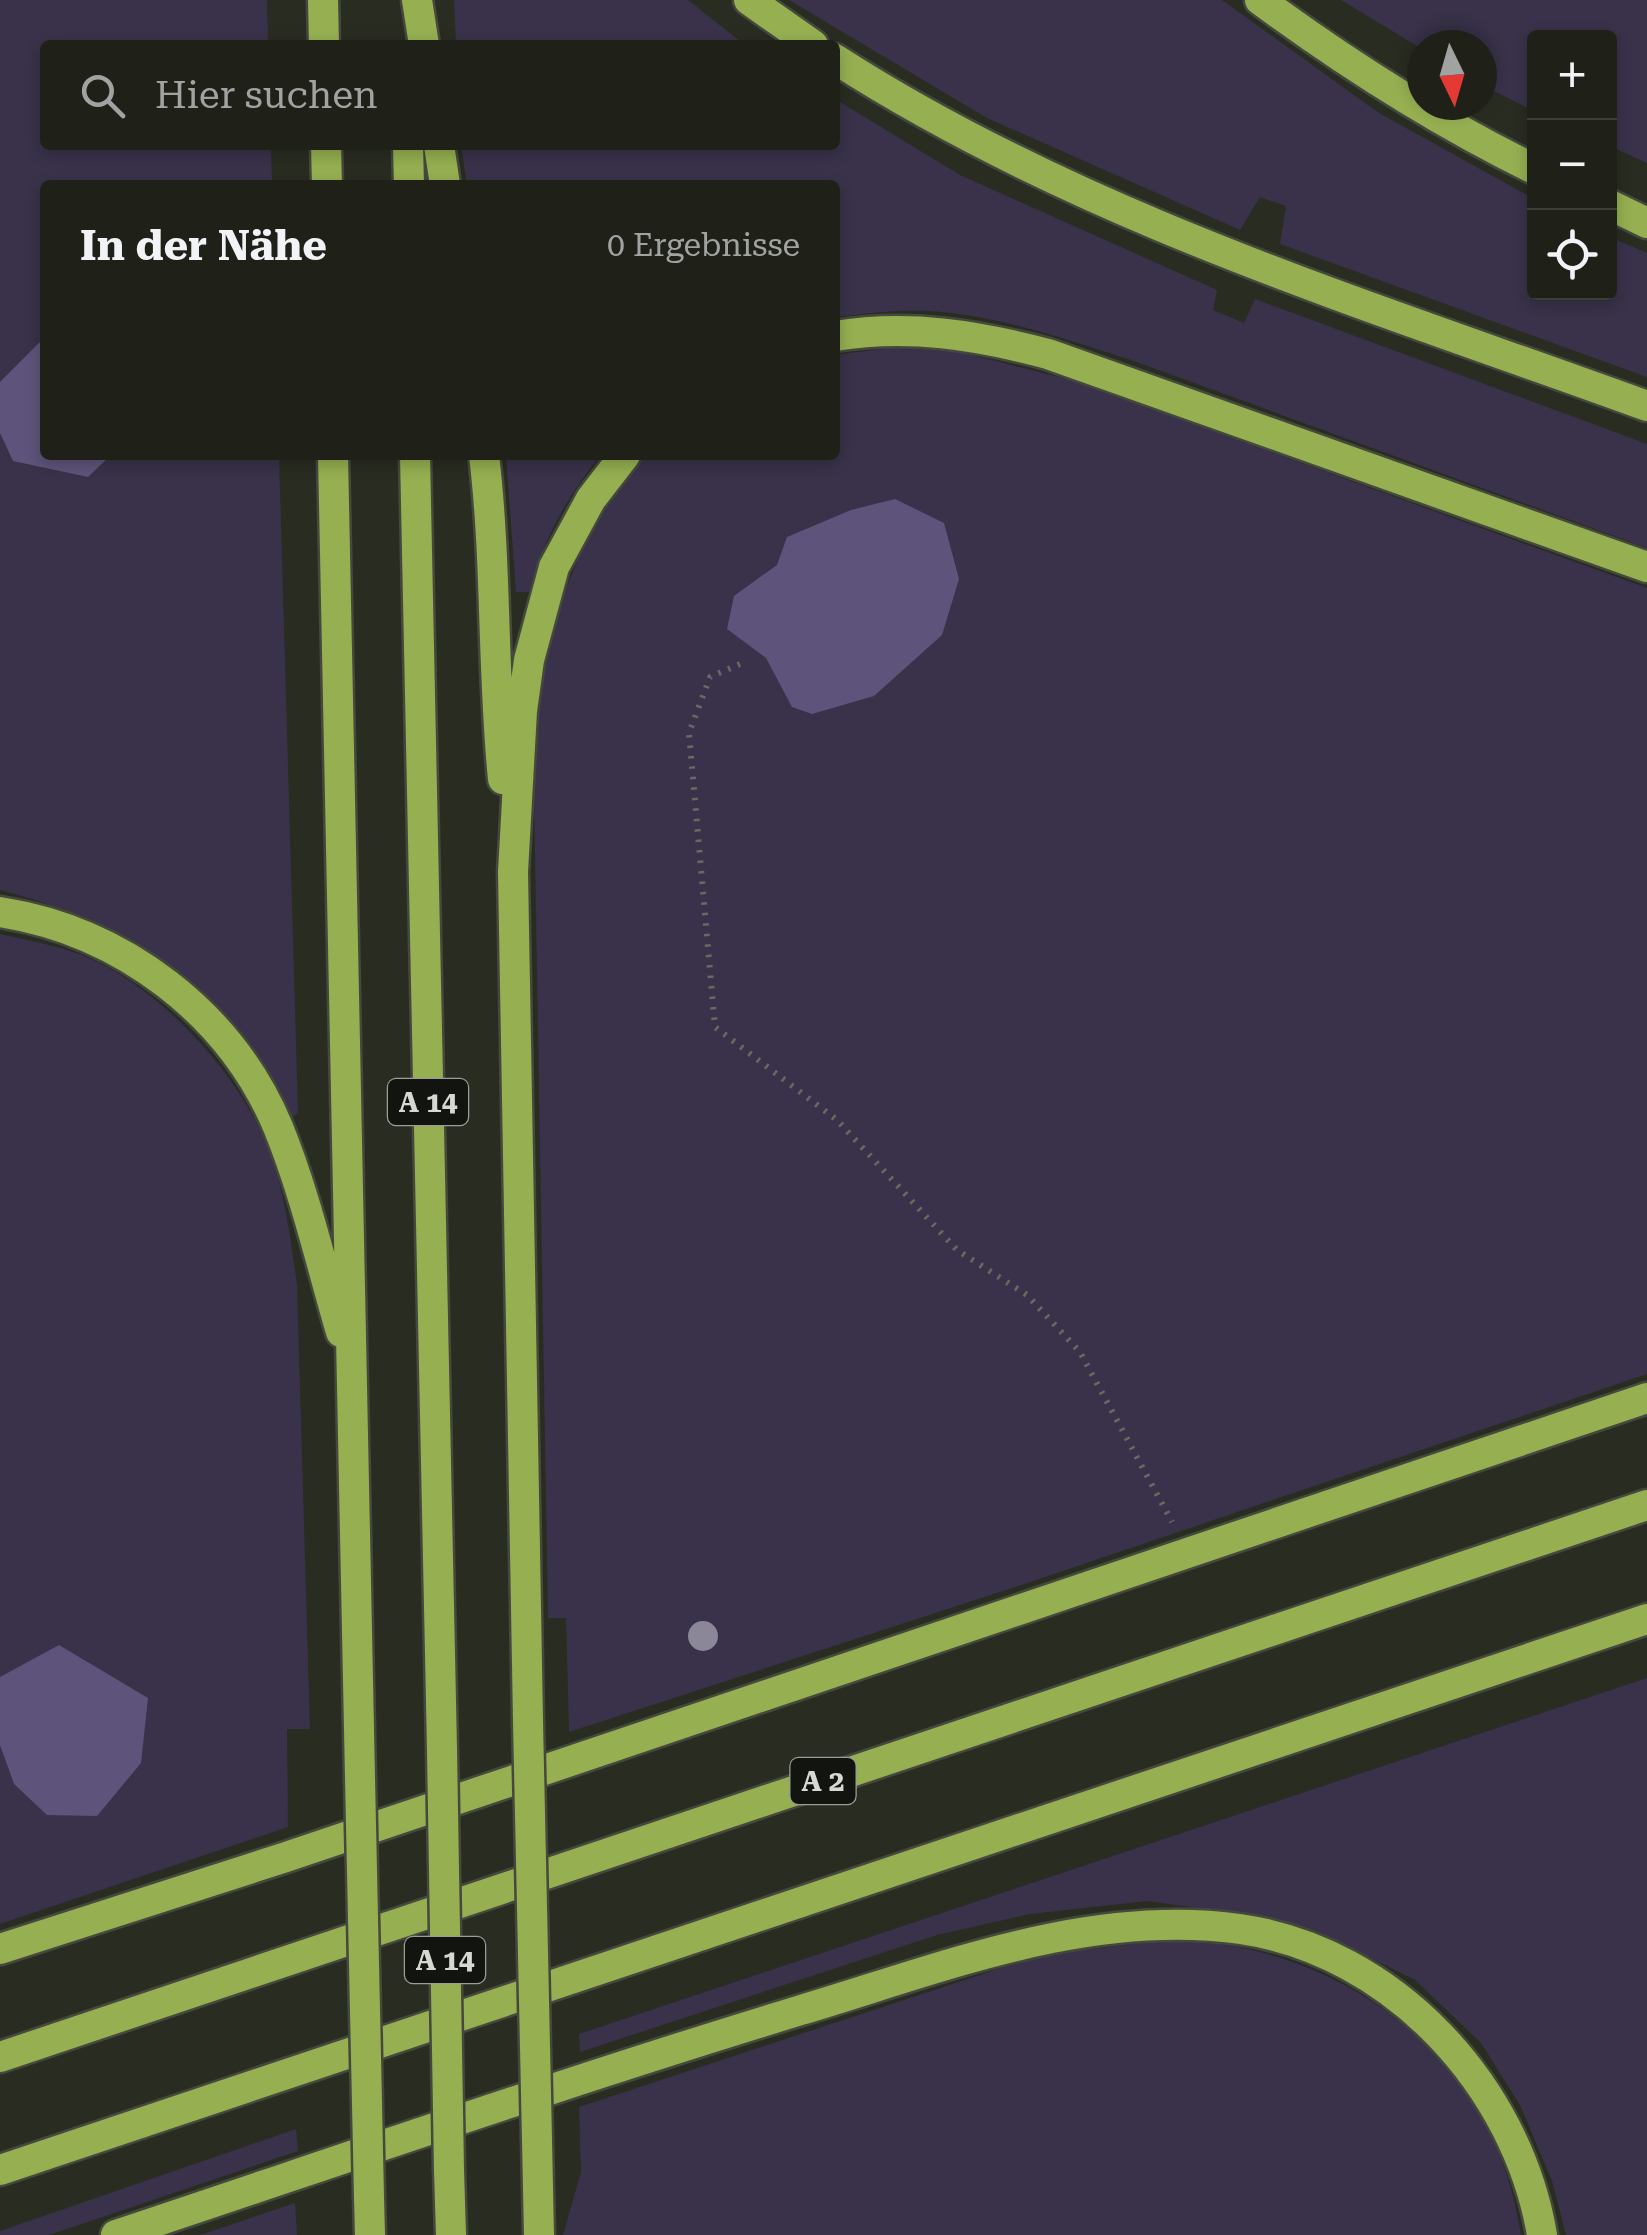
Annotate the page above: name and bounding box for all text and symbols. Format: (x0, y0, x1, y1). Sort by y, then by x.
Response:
north arrow (1407, 30, 1497, 120)
map controls (1527, 30, 1617, 300)
button: + (1527, 30, 1617, 120)
search box (40, 40, 840, 150)
icon: search (75, 68, 130, 123)
text: Hier suchen (155, 73, 378, 117)
button: − (1527, 120, 1617, 210)
button: locate (1527, 210, 1617, 300)
text: In der Nähe (80, 221, 327, 270)
text: 0 Ergebnisse (607, 226, 800, 264)
road number: A 14 (388, 1079, 468, 1125)
road number: A 2 (790, 1758, 856, 1804)
road number: A 14 (405, 1937, 485, 1983)

